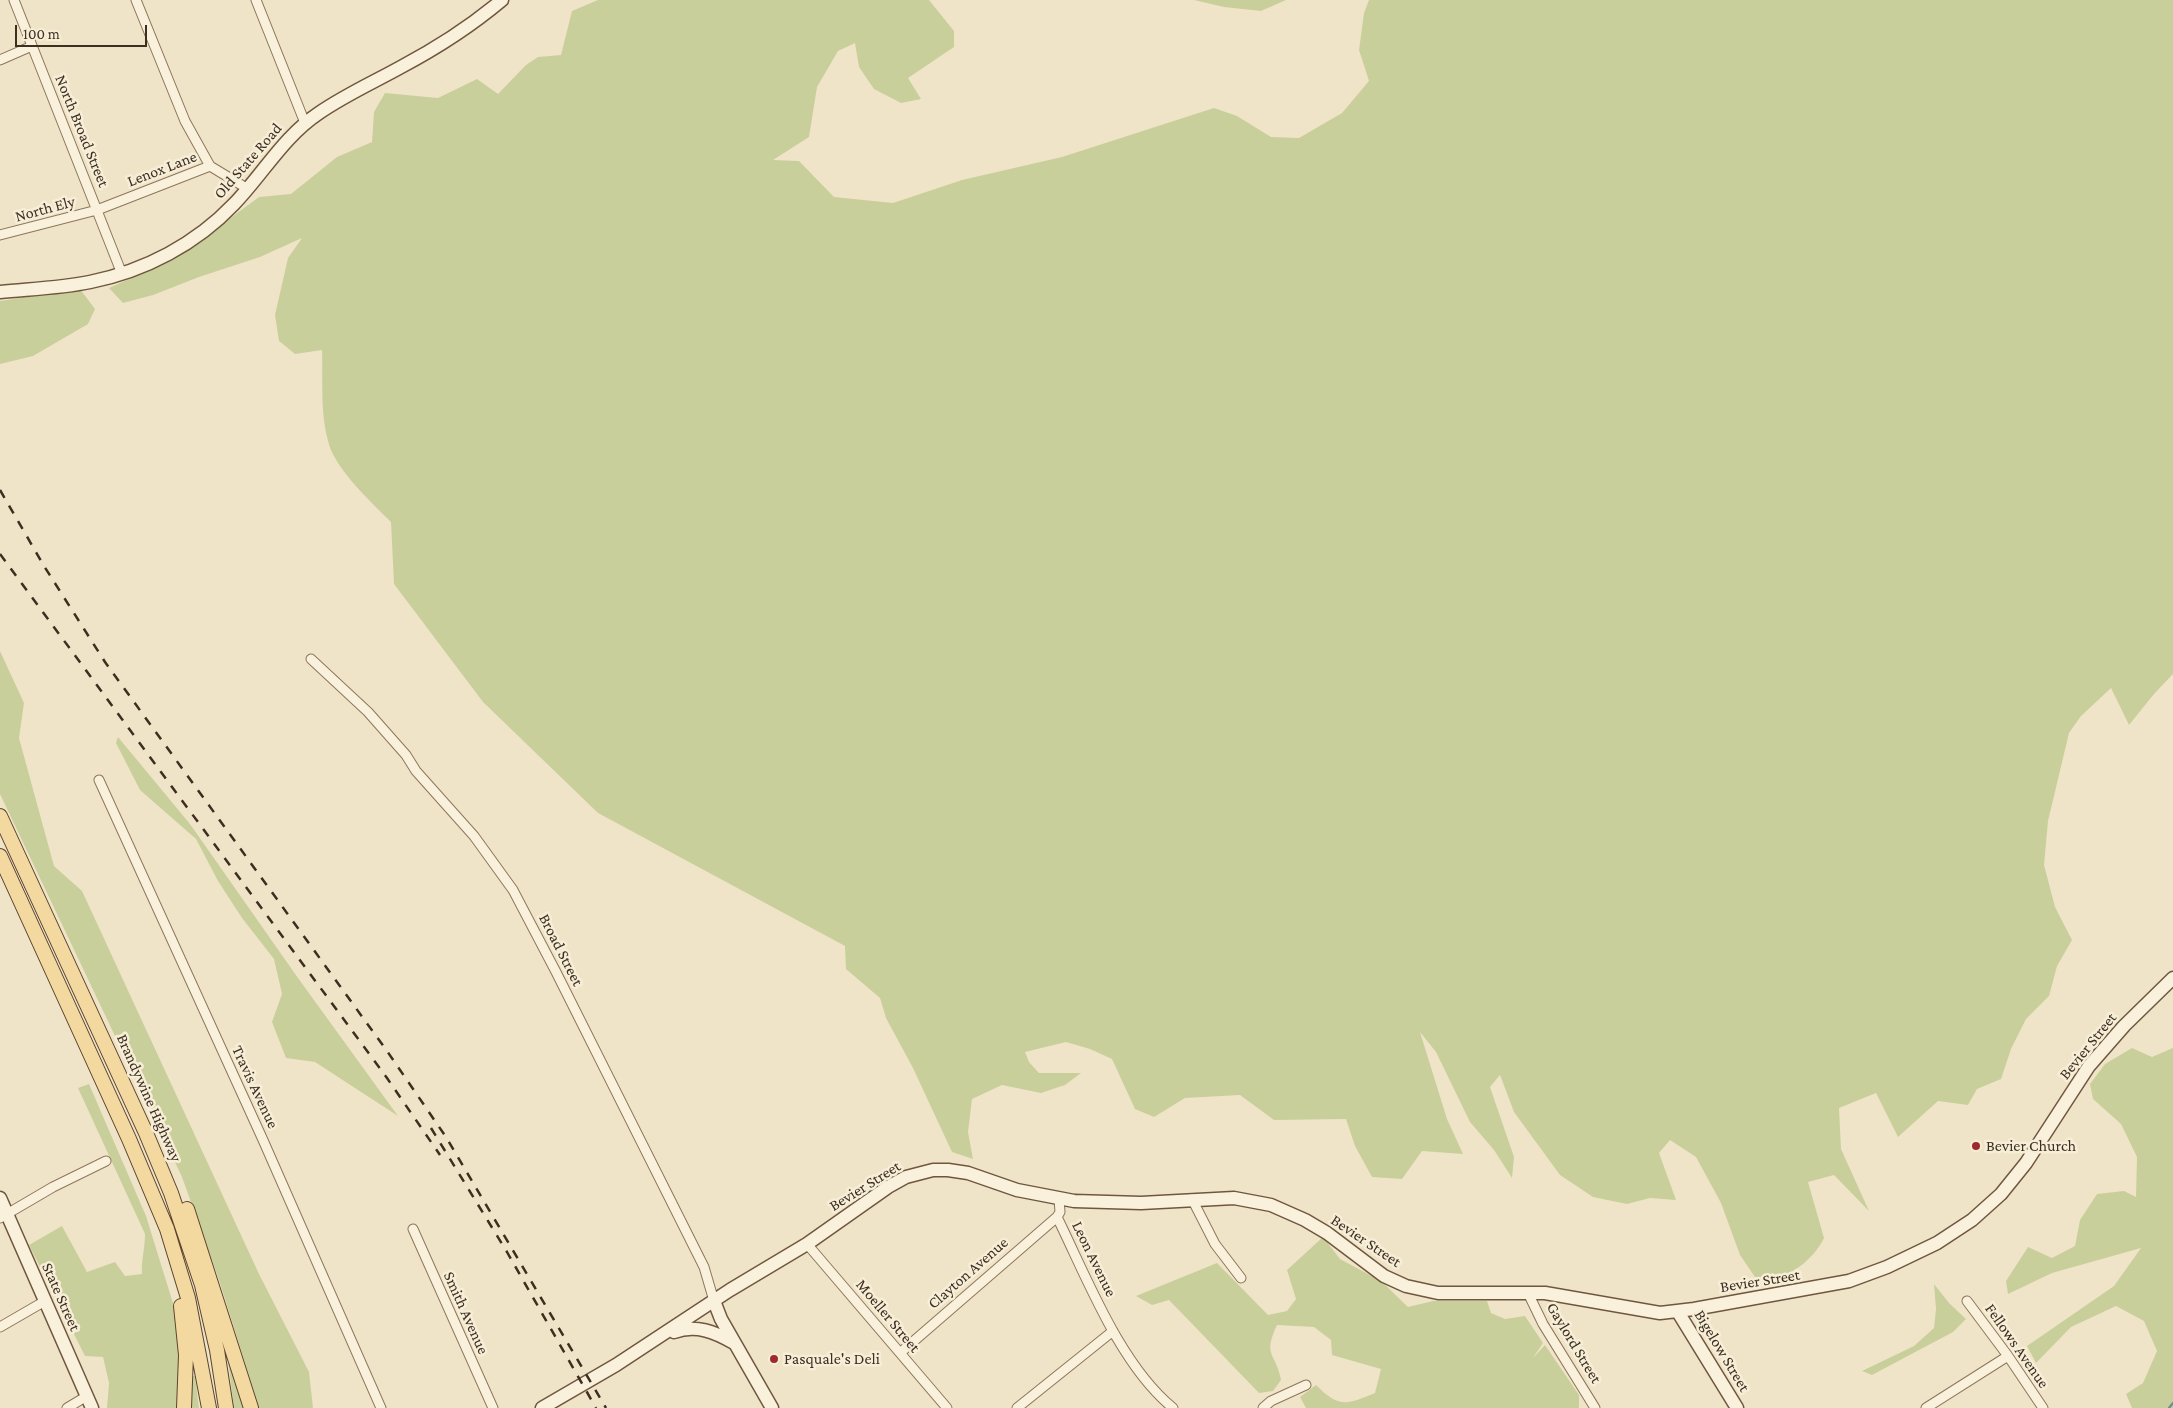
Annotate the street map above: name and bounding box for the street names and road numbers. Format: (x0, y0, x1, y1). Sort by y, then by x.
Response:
street label: North Broad Street (51, 72, 113, 190)
street label: Old State Road (210, 119, 286, 203)
street label: Lenox Lane (125, 147, 199, 191)
street label: North Ely (13, 192, 77, 226)
street label: Broad Street (535, 911, 587, 989)
street label: Bevier Street (2055, 1009, 2121, 1083)
street label: Brandywine Highway (112, 1031, 186, 1165)
street label: Travis Avenue (227, 1042, 283, 1132)
street label: Bevier Street (826, 1157, 904, 1215)
street label: Bevier Street (1327, 1211, 1405, 1271)
street label: Leon Avenue (1067, 1218, 1121, 1300)
street label: Clayton Avenue (924, 1233, 1012, 1313)
street label: State Street (37, 1260, 85, 1334)
street label: Bevier Street (1719, 1265, 1801, 1297)
street label: Smith Avenue (439, 1269, 493, 1357)
street label: Moeller Street (852, 1275, 924, 1357)
street label: Gaylord Street (1542, 1299, 1606, 1387)
street label: Fellows Avenue (1981, 1300, 2053, 1392)
street label: Bigelow Street (1690, 1307, 1754, 1395)

